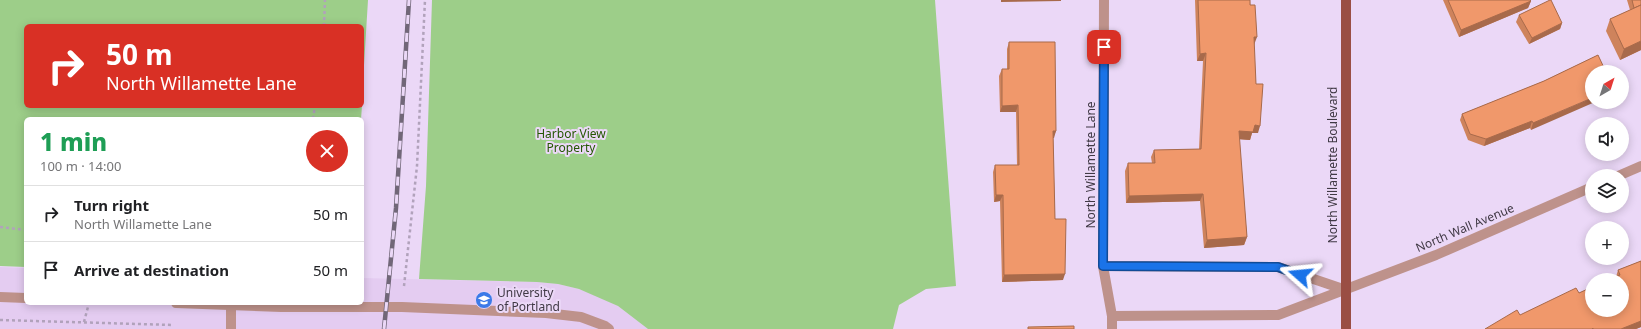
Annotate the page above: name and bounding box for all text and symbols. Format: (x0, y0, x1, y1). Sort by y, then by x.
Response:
pin (1087, 30, 1121, 64)
text: 50 m (106, 35, 173, 73)
icon: arrive (1093, 36, 1115, 58)
icon: right (40, 40, 92, 92)
north arrow (1585, 65, 1629, 109)
map controls (1585, 65, 1629, 317)
text: North Willamette Lane (106, 71, 297, 95)
street label: North Willamette Boulevard (1324, 87, 1341, 243)
street label: North Willamette Lane (1082, 101, 1099, 229)
button: sound (1585, 117, 1629, 161)
text: 1 min (40, 125, 107, 158)
park label: Harbor View Property (536, 125, 606, 156)
button: close (306, 130, 348, 172)
text: 100 m · 14:00 (40, 157, 121, 175)
button: layers (1585, 169, 1629, 213)
text: Turn right (74, 195, 149, 215)
street label: North Wall Avenue (1413, 199, 1517, 256)
icon: right (40, 203, 62, 225)
text: 50 m (313, 204, 348, 224)
text: North Willamette Lane (74, 215, 212, 233)
button: + (1585, 221, 1629, 265)
position arrow (1279, 254, 1321, 296)
icon: arrive (40, 259, 62, 281)
text: Arrive at destination (74, 260, 229, 280)
text: 50 m (313, 260, 348, 280)
button: − (1585, 273, 1629, 317)
place label: University of Portland (497, 284, 560, 315)
school or university icon: University of Portland (474, 290, 494, 310)

